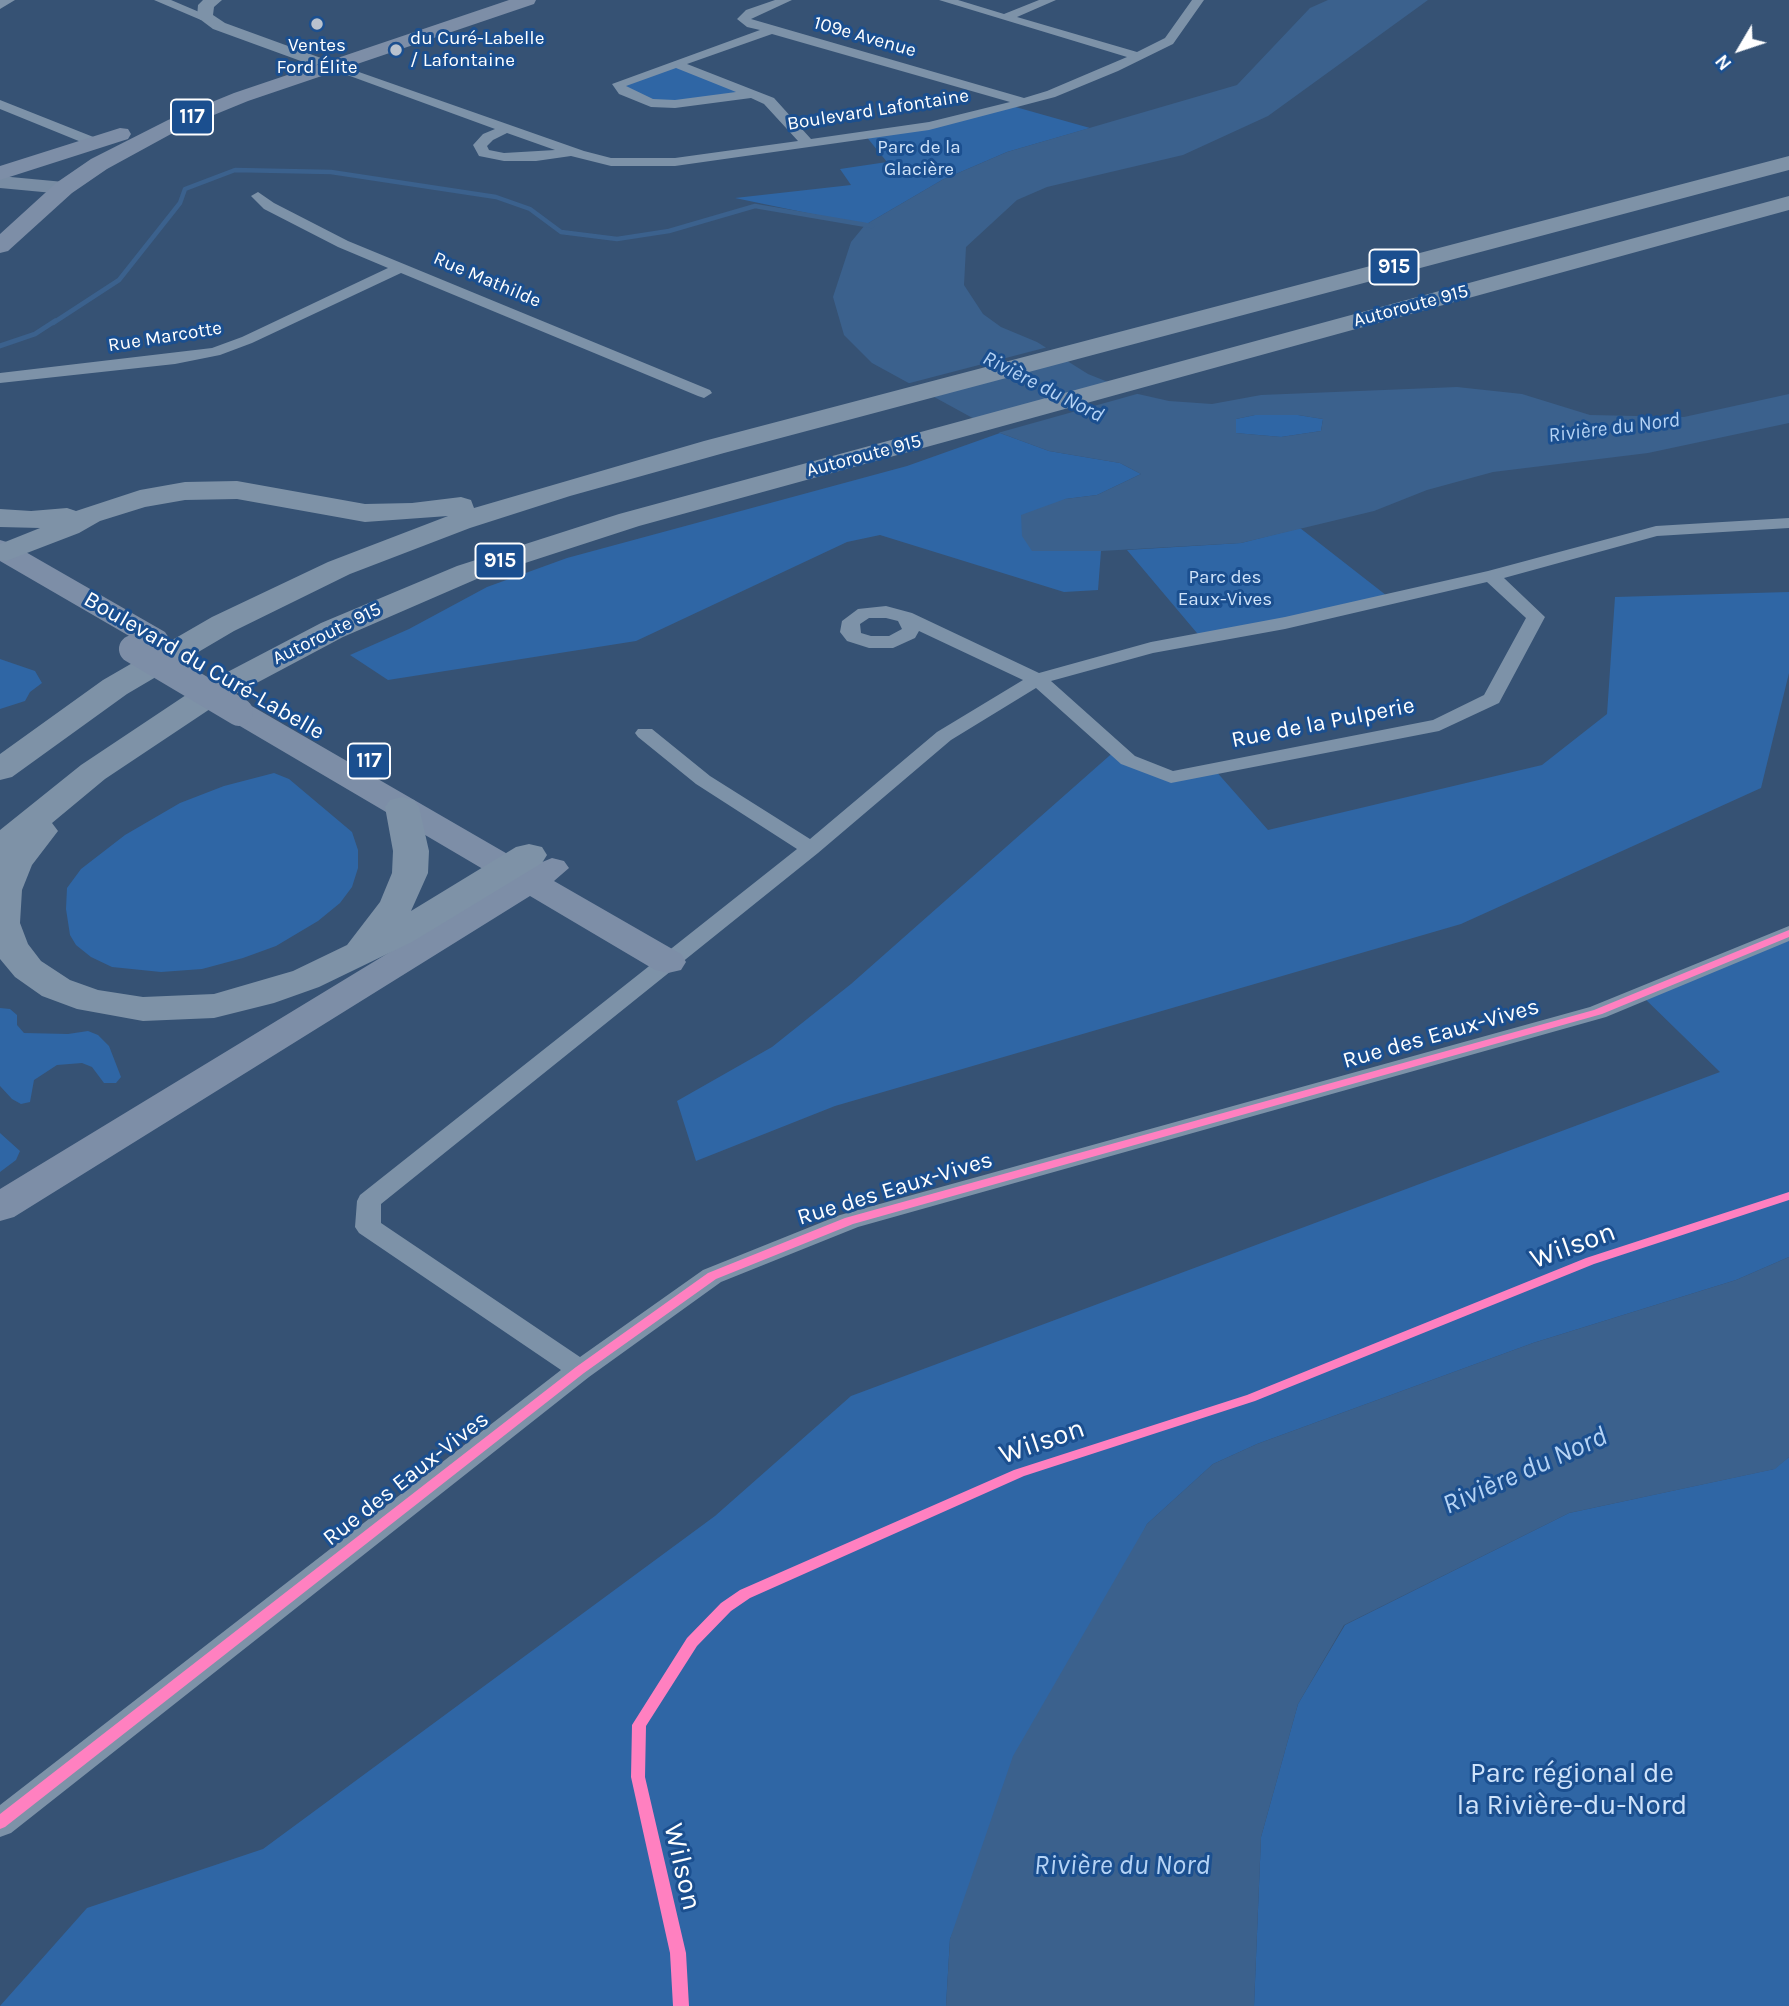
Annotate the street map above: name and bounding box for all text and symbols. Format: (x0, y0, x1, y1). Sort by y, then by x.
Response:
street label: 109e Avenue (811, 12, 919, 62)
north arrow (1705, 14, 1775, 84)
marker: Ventes Ford Élite (309, 16, 325, 32)
place label: du Curé-Labelle / Lafontaine (410, 28, 544, 72)
place label: Ventes Ford Élite (276, 35, 358, 79)
marker: du Curé-Labelle / Lafontaine (388, 42, 404, 58)
text: N (1711, 50, 1737, 74)
street label: Boulevard Lafontaine (786, 84, 970, 136)
road number: 117 (171, 100, 213, 134)
park label: Parc de la Glacière (877, 137, 961, 181)
street label: Rue Mathilde (430, 247, 544, 313)
road number: 915 (1370, 250, 1418, 284)
street label: Autoroute 915 (1351, 280, 1471, 332)
street label: Rue Marcotte (106, 317, 224, 357)
water label: Rivière du Nord (978, 346, 1108, 428)
water label: Rivière du Nord (1547, 407, 1681, 449)
street label: Autoroute 915 (804, 430, 924, 482)
road number: 915 (476, 544, 524, 578)
park label: Parc des Eaux-Vives (1178, 567, 1272, 611)
street label: Boulevard du Curé-Labelle (79, 586, 329, 746)
street label: Autoroute 915 (269, 598, 385, 670)
street label: Rue de la Pulperie (1229, 692, 1417, 754)
road number: 117 (348, 744, 390, 778)
street label: Rue des Eaux-Vives (1340, 993, 1542, 1075)
street label: Rue des Eaux-Vives (794, 1146, 996, 1232)
street label: Wilson (1526, 1215, 1620, 1277)
street label: Rue des Eaux-Vives (318, 1406, 494, 1552)
street label: Wilson (995, 1412, 1089, 1472)
water label: Rivière du Nord (1438, 1420, 1612, 1522)
park label: Parc régional de la Rivière-du-Nord (1457, 1757, 1687, 1823)
street label: Wilson (656, 1820, 708, 1914)
water label: Rivière du Nord (1034, 1849, 1210, 1883)

